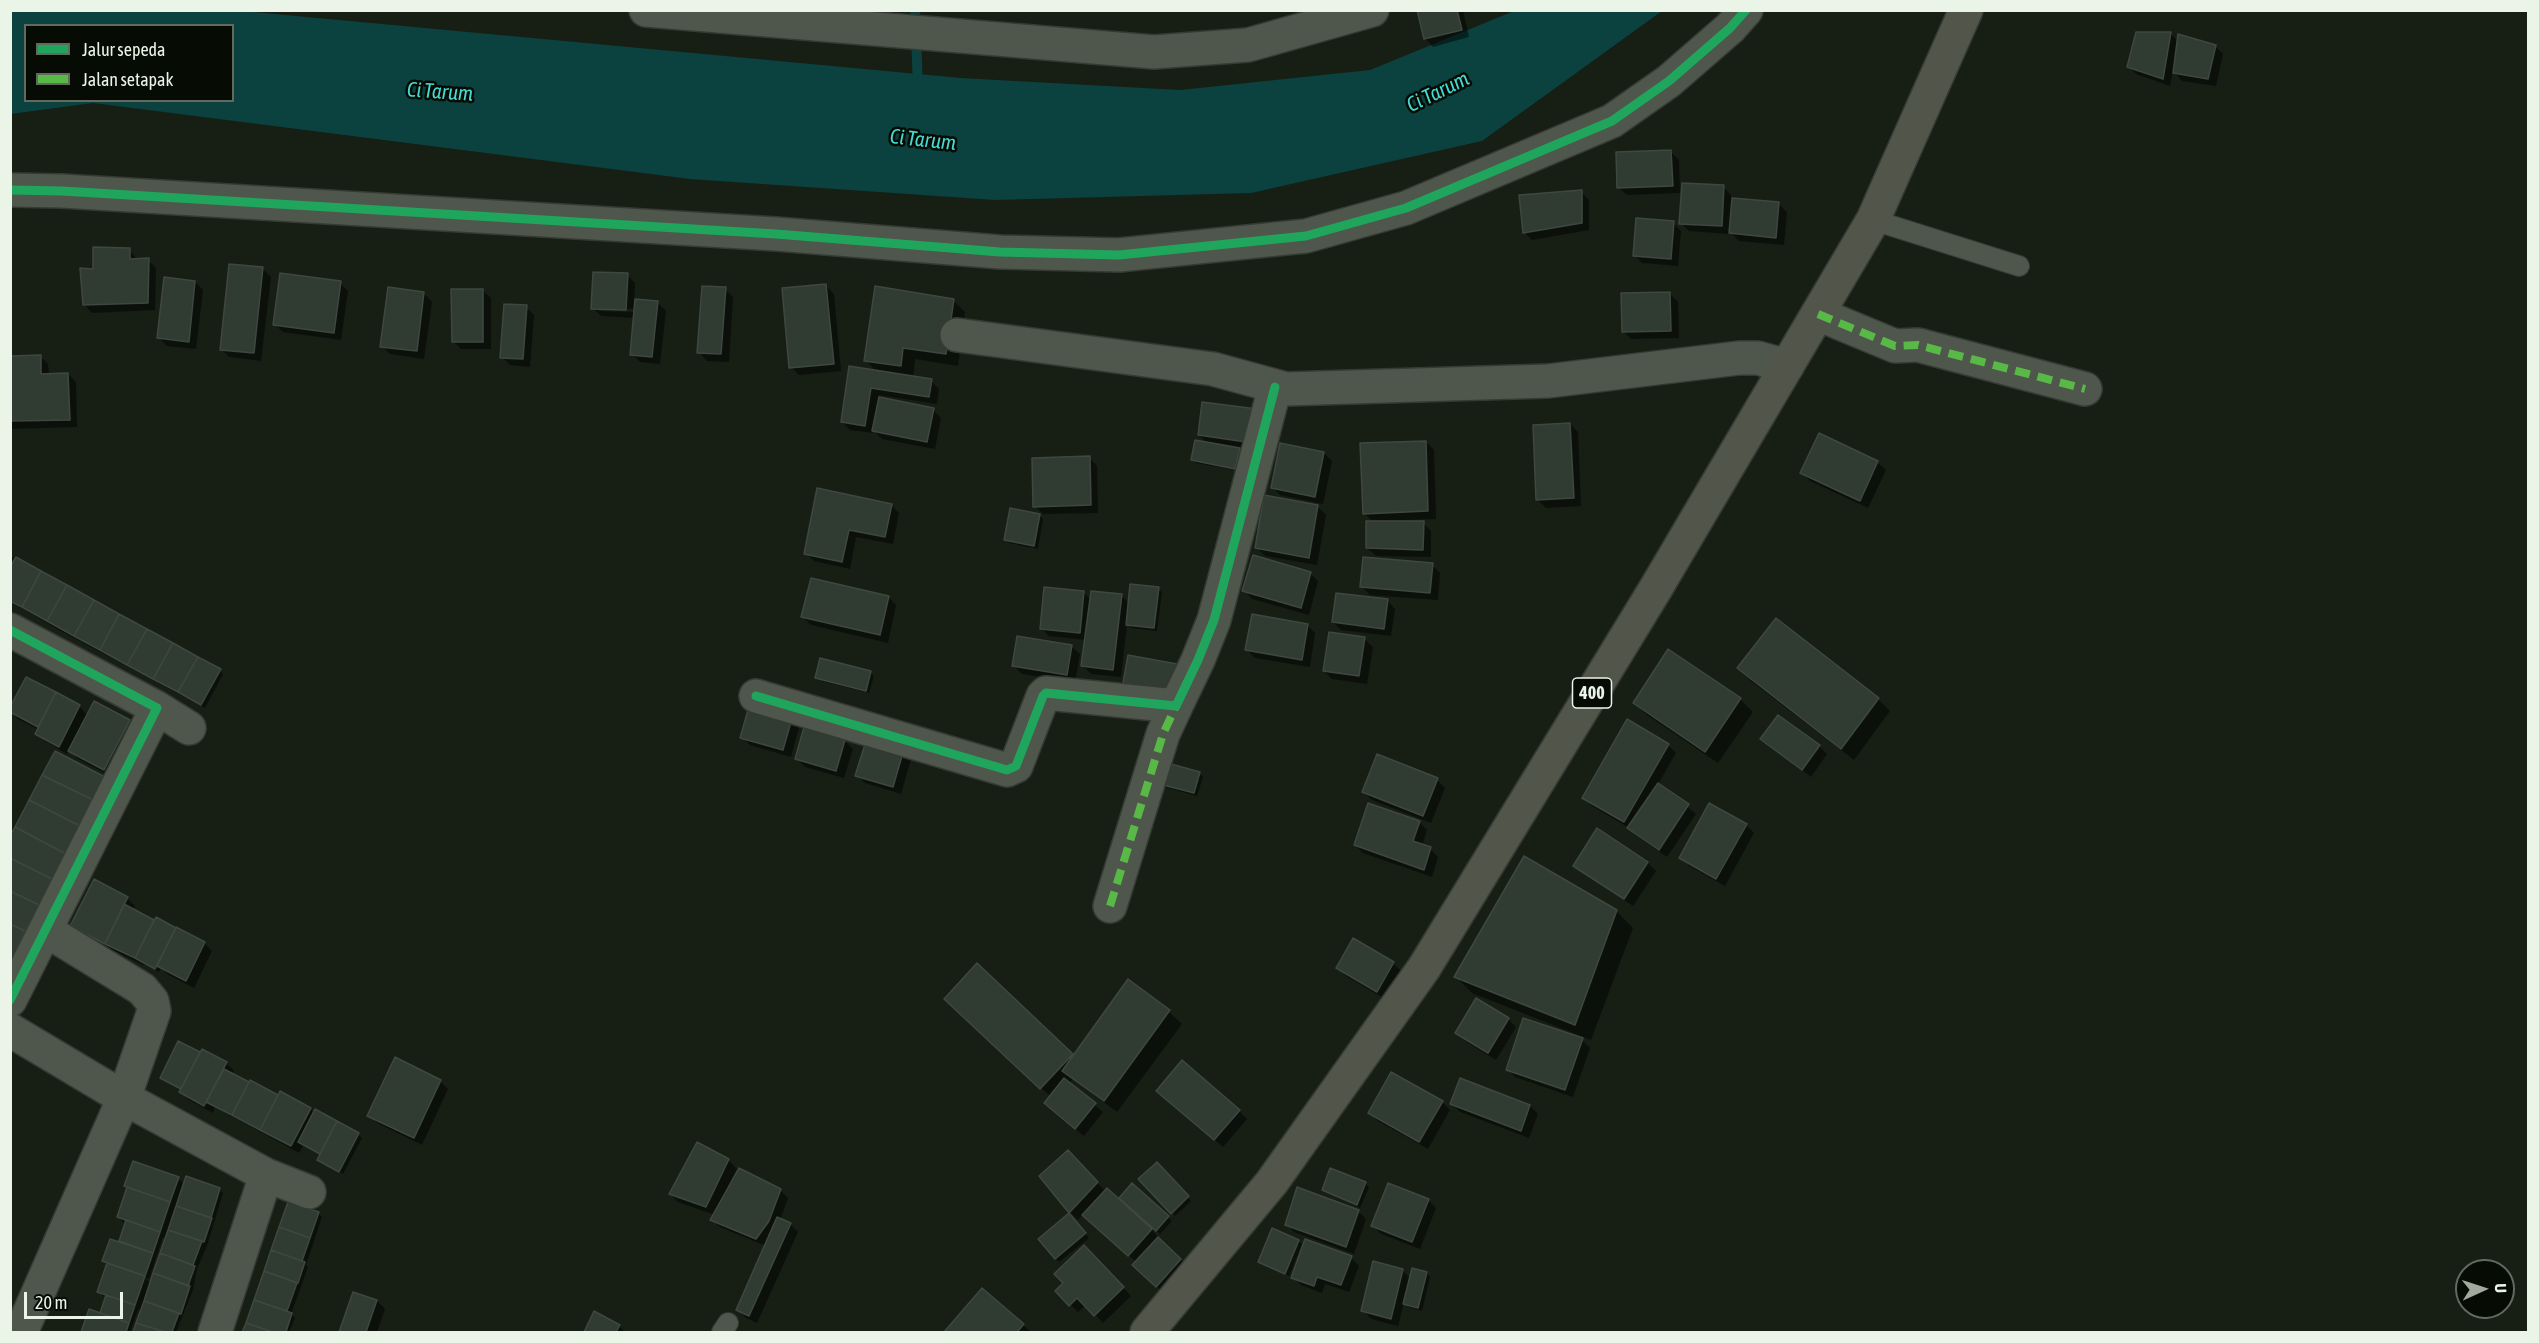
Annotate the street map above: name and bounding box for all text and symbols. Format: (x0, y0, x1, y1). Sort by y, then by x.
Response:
legend (24, 24, 234, 102)
text: Jalur sepeda (82, 39, 165, 60)
water label: Ci Tarum (1403, 66, 1473, 118)
text: Jalan setapak (82, 69, 173, 90)
water label: Ci Tarum (406, 77, 474, 107)
water label: Ci Tarum (889, 124, 957, 156)
road number: 400 (1572, 678, 1612, 708)
north arrow (2455, 1259, 2515, 1319)
scale bar (27, 1280, 126, 1318)
text: U (2492, 1283, 2510, 1293)
text: 20 m (35, 1292, 67, 1313)

